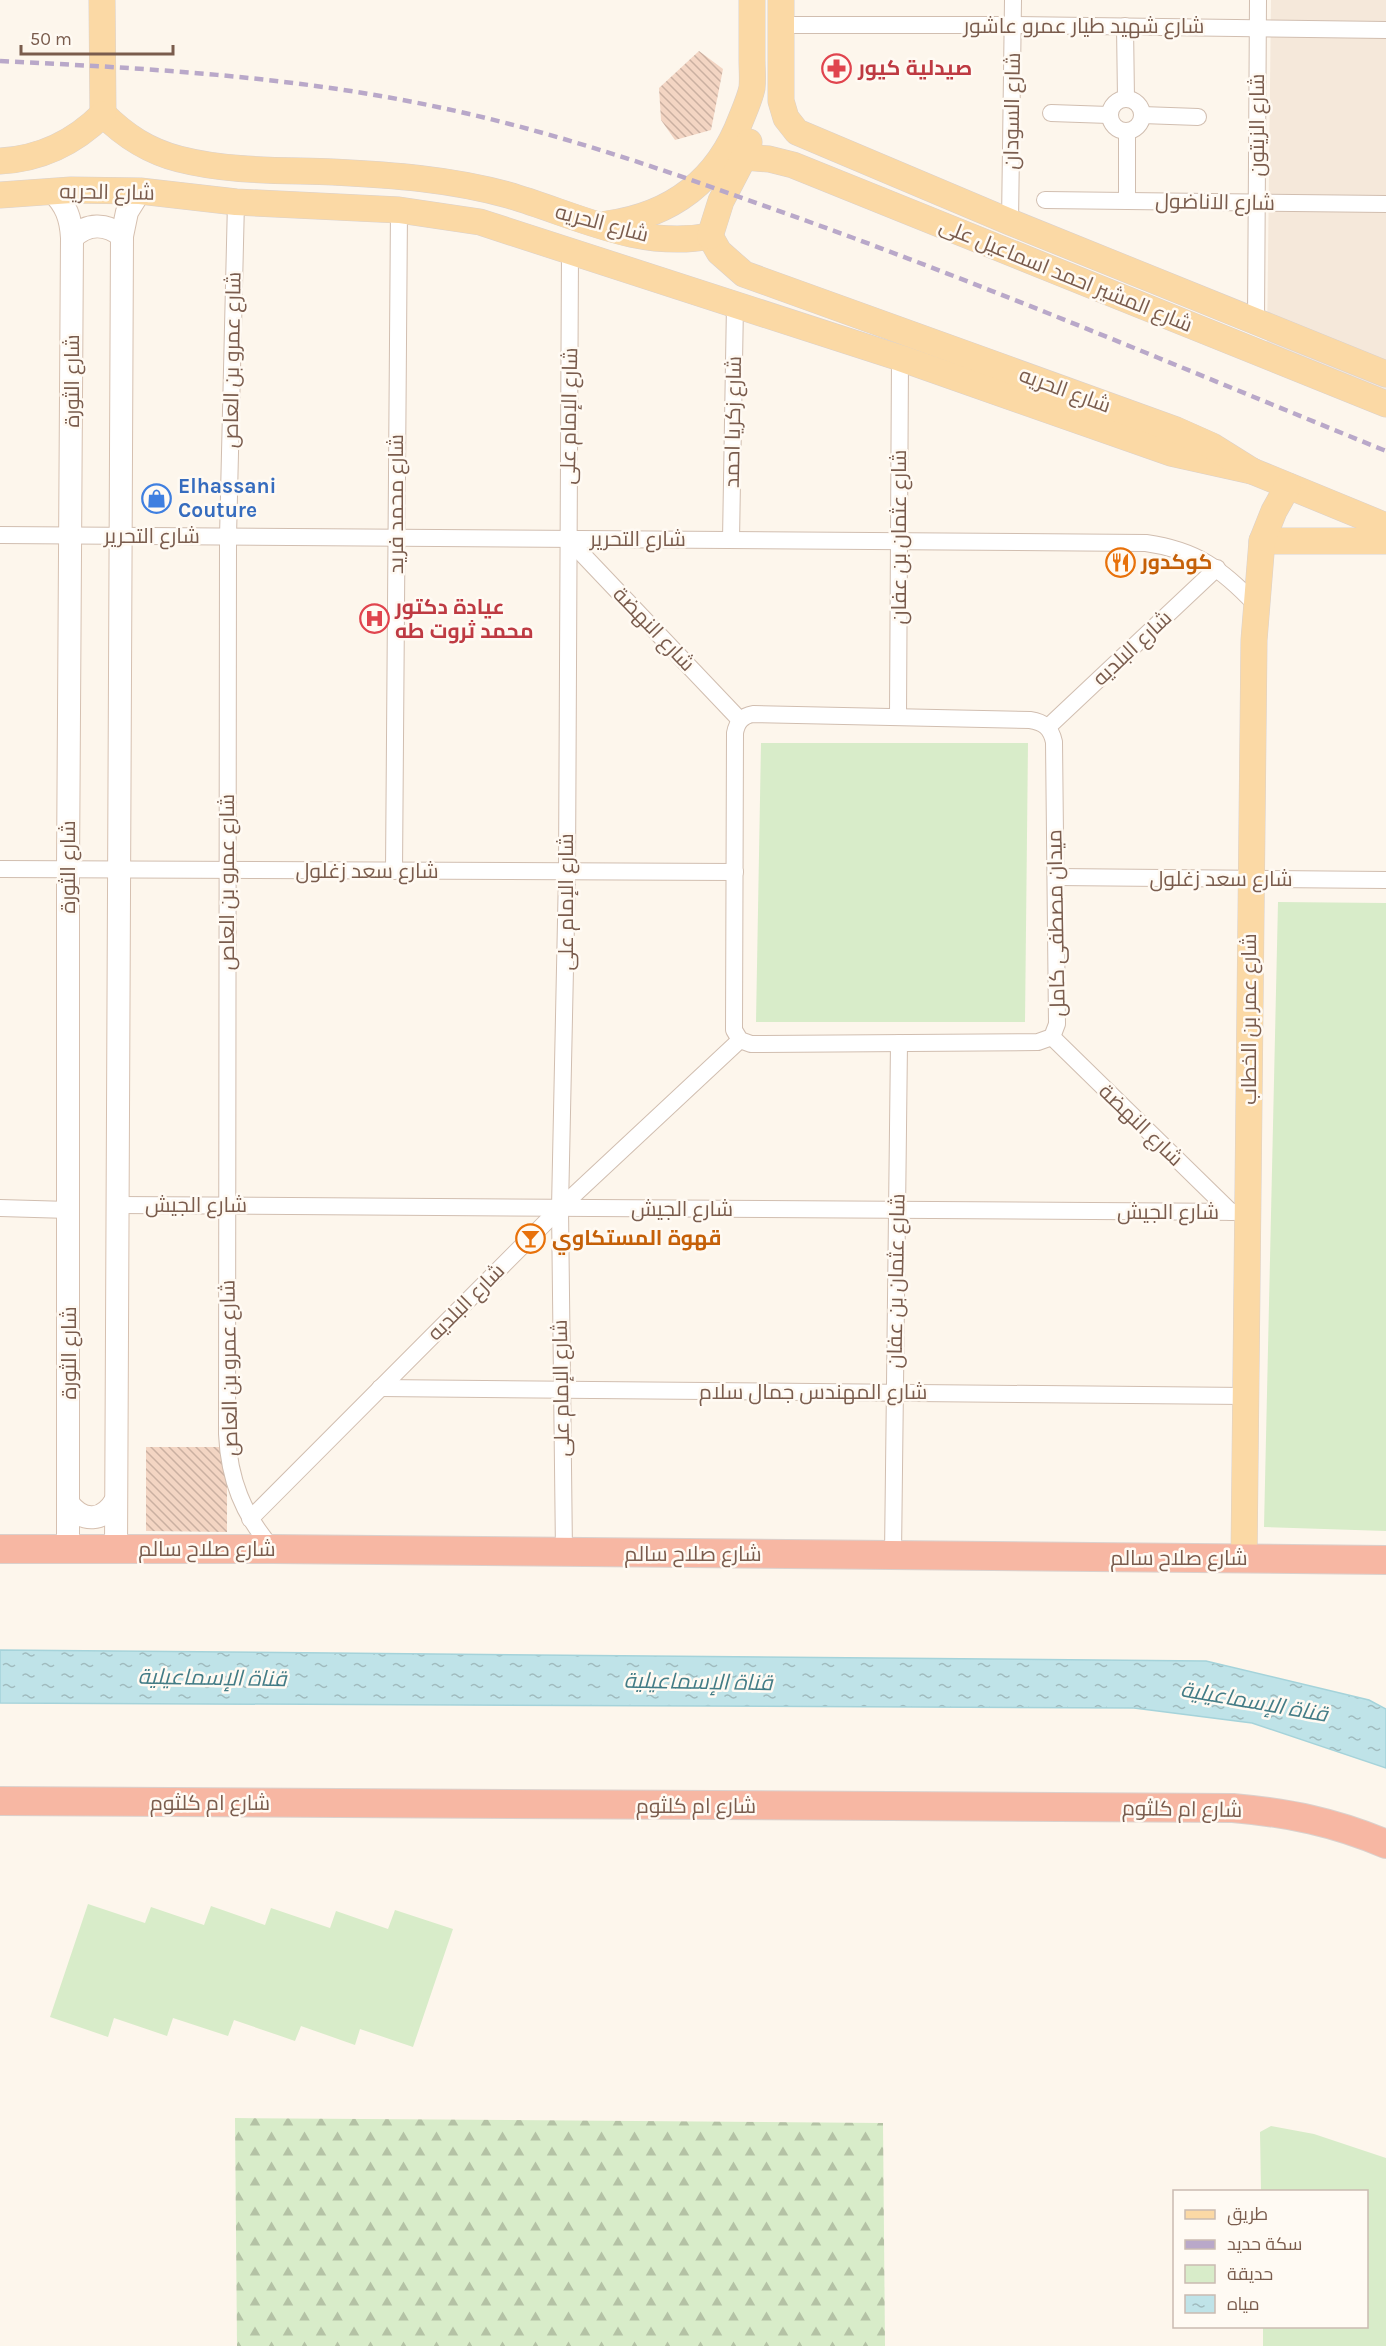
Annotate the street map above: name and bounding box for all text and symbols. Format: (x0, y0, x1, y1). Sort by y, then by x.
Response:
street label: شارع شهيد طيار عمرو عاشور (963, 14, 1204, 40)
scale bar (21, 18, 172, 56)
text: 50 m (30, 28, 72, 50)
pharmacy icon: صيدلية كيور (821, 52, 853, 84)
street label: شارع السودان (999, 52, 1027, 170)
place label: صيدلية كيور (857, 56, 972, 81)
street label: شارع الزيتون (1245, 74, 1271, 176)
street label: شارع الحريه (59, 179, 155, 207)
street label: شارع الاناضول (1155, 189, 1275, 217)
street label: شارع الحريه (552, 199, 651, 249)
street label: شارع المشير احمد اسماعيل على (935, 213, 1196, 339)
street label: شارع عمرو بن العاص (218, 272, 248, 448)
street label: شارع الثورة (60, 334, 86, 428)
street label: شارع الإمام على (556, 347, 584, 485)
street label: شارع زكريا احمد (720, 356, 748, 488)
street label: شارع الحريه (1015, 362, 1114, 419)
street label: شارع محمد فريد (384, 434, 410, 574)
street label: شارع عثمان بن عفان (887, 450, 913, 624)
place label: Elhassani Couture (178, 474, 277, 522)
shop icon: Elhassani Couture (141, 482, 173, 514)
street label: شارع التحرير (103, 524, 200, 550)
street label: شارع التحرير (589, 527, 686, 553)
restaurant icon: كوكدور (1104, 546, 1136, 578)
place label: كوكدور (1140, 550, 1212, 575)
street label: شارع النهضة (607, 582, 700, 677)
place label: عيادة دكتور محمد ثروت طه (394, 595, 534, 644)
hospital icon: عيادة دكتور محمد ثروت طه (358, 603, 390, 635)
street label: شارع البلديه (1088, 606, 1178, 692)
street label: شارع عمرو بن العاص (215, 794, 241, 970)
street label: شارع الثورة (56, 820, 82, 914)
street label: ميدان مصطفى كامل (1042, 829, 1071, 1017)
street label: شارع الإمام على (554, 833, 580, 971)
street label: شارع سعد زغلول (295, 859, 439, 885)
street label: شارع سعد زغلول (1149, 867, 1293, 893)
street label: شارع عمر بن الخطاب (1237, 933, 1263, 1105)
street label: شارع النهضة (1093, 1079, 1188, 1172)
street label: شارع الجيش (145, 1193, 247, 1219)
street label: شارع عثمان بن عفان (882, 1193, 912, 1369)
street label: شارع الجيش (631, 1197, 733, 1223)
street label: شارع الجيش (1117, 1200, 1219, 1226)
bar icon: قهوة المستكاوي (515, 1222, 547, 1254)
place label: قهوة المستكاوي (552, 1226, 722, 1255)
street label: شارع البلديه (423, 1259, 511, 1347)
street label: شارع عمرو بن العاص (215, 1280, 245, 1456)
street label: شارع الثورة (57, 1306, 83, 1400)
street label: شارع الإمام على (548, 1319, 576, 1457)
street label: شارع المهندس جمال سلام (699, 1380, 927, 1406)
street label: شارع صلاح سالم (138, 1537, 276, 1563)
street label: شارع صلاح سالم (624, 1542, 762, 1568)
street label: شارع صلاح سالم (1110, 1546, 1248, 1572)
water label: قناة الإسماعيلية (137, 1664, 288, 1692)
water label: قناة الإسماعيلية (623, 1668, 774, 1696)
water label: قناة الإسماعيلية (1178, 1676, 1331, 1728)
street label: شارع ام كلثوم (150, 1791, 270, 1817)
street label: شارع ام كلثوم (636, 1794, 756, 1820)
street label: شارع ام كلثوم (1122, 1796, 1242, 1824)
legend (1173, 2190, 1368, 2328)
text: طريق (1227, 2203, 1268, 2226)
text: سكة حديد (1227, 2233, 1302, 2255)
text: حديقة (1227, 2263, 1273, 2285)
text: مياه (1227, 2293, 1260, 2315)

